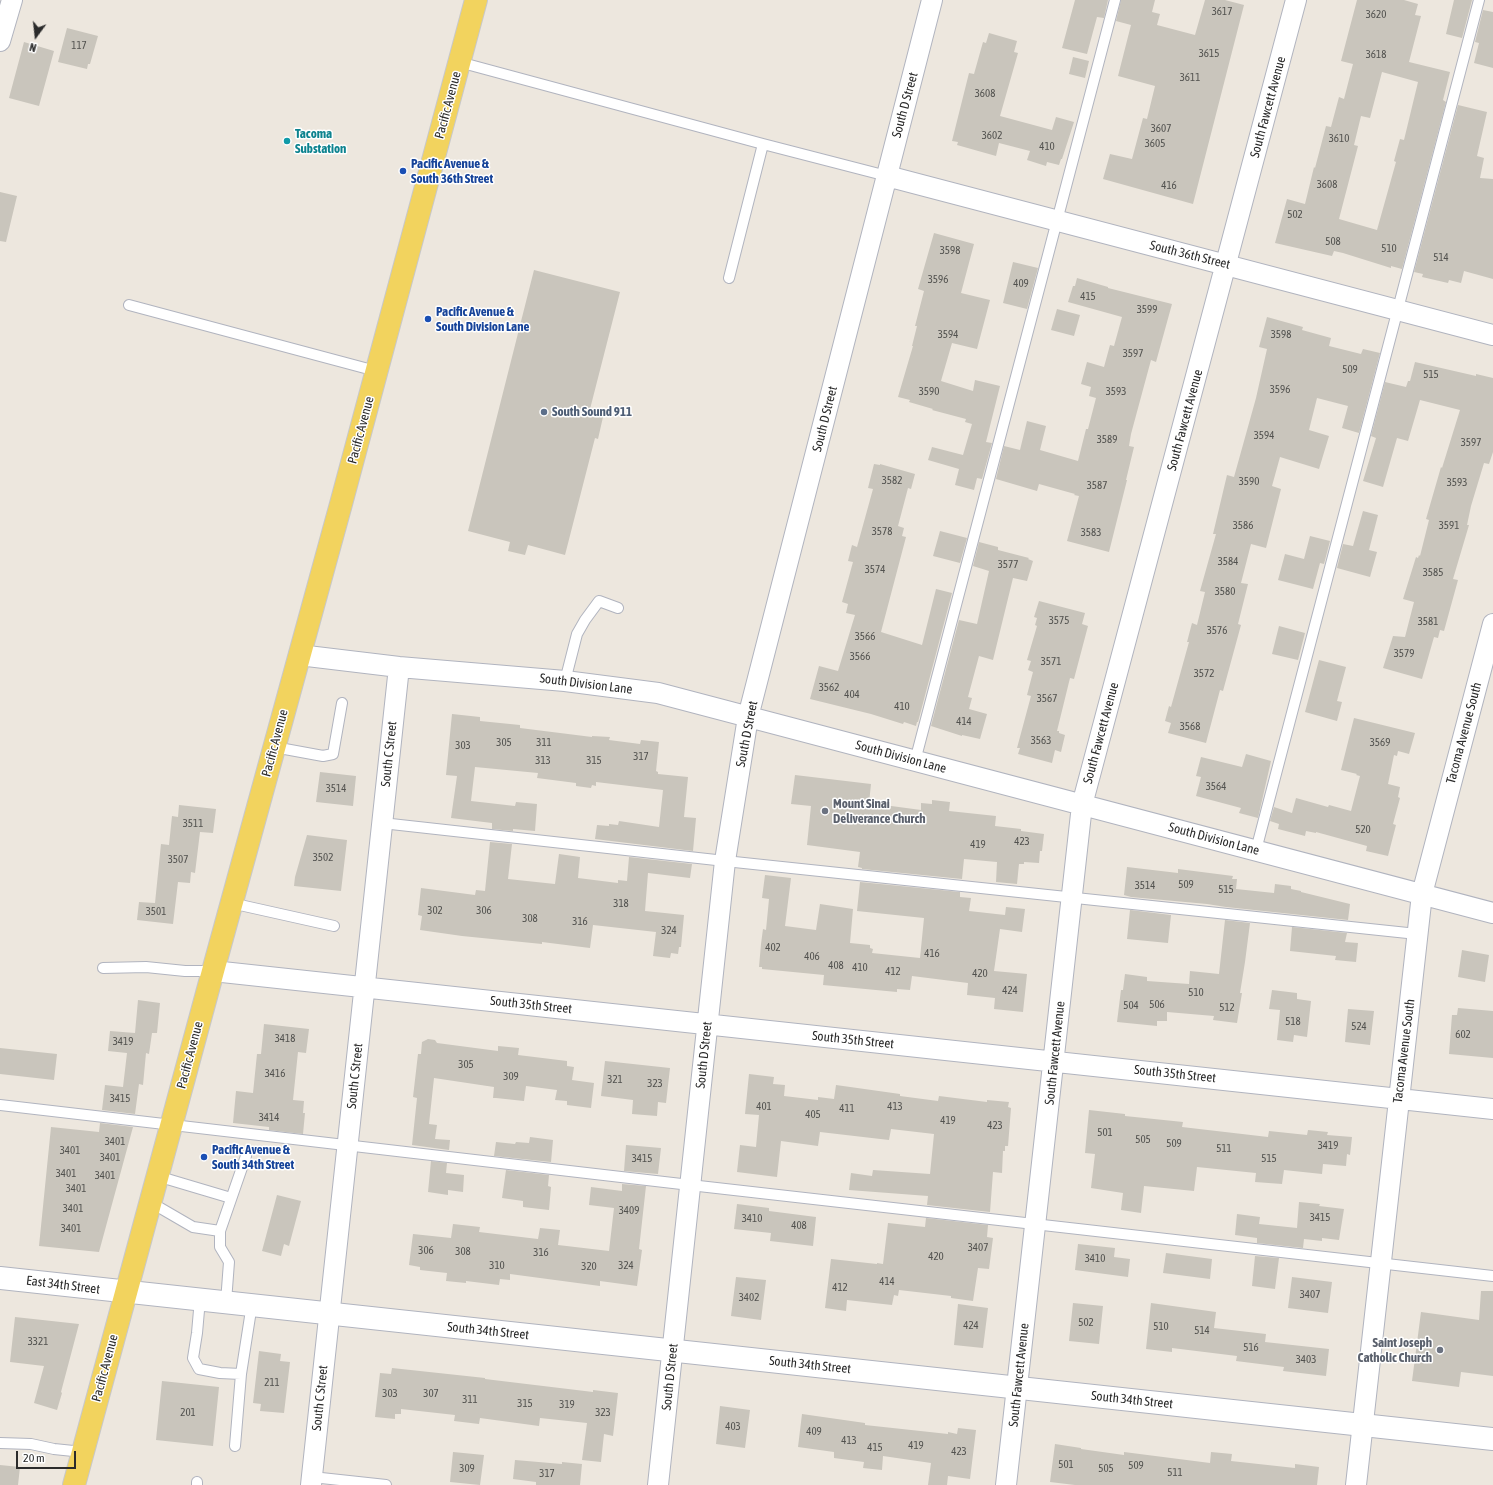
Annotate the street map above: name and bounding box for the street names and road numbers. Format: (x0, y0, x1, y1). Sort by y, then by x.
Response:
street label: South Fawcett Avenue (1247, 55, 1289, 159)
street label: Pacific Avenue (432, 70, 464, 140)
street label: South D Street (889, 70, 921, 140)
street label: South 36th Street (1148, 237, 1232, 273)
street label: South Fawcett Avenue (1164, 368, 1206, 472)
street label: South D Street (809, 384, 841, 454)
street label: Pacific Avenue (345, 395, 377, 465)
street label: South Division Lane (539, 671, 633, 697)
street label: Tacoma Avenue South (1443, 680, 1485, 786)
street label: South Fawcett Avenue (1080, 681, 1122, 785)
street label: South D Street (733, 699, 761, 769)
street label: Pacific Avenue (259, 708, 291, 778)
street label: South C Street (378, 720, 400, 788)
street label: South Division Lane (854, 737, 948, 777)
street label: South Division Lane (1167, 819, 1261, 859)
street label: South 35th Street (489, 993, 573, 1017)
street label: Tacoma Avenue South (1390, 998, 1418, 1104)
street label: South Fawcett Avenue (1042, 1000, 1068, 1106)
street label: Pacific Avenue (174, 1020, 206, 1090)
street label: South D Street (693, 1021, 715, 1089)
street label: South 35th Street (811, 1028, 895, 1052)
street label: South C Street (344, 1042, 366, 1110)
street label: South 35th Street (1133, 1062, 1217, 1086)
street label: East 34th Street (25, 1273, 101, 1297)
street label: South 34th Street (446, 1319, 530, 1343)
street label: South Fawcett Avenue (1006, 1322, 1032, 1428)
street label: Pacific Avenue (89, 1333, 121, 1403)
street label: South D Street (659, 1343, 681, 1411)
street label: South 34th Street (768, 1353, 852, 1377)
street label: South C Street (309, 1364, 331, 1432)
street label: South 34th Street (1090, 1388, 1174, 1412)

